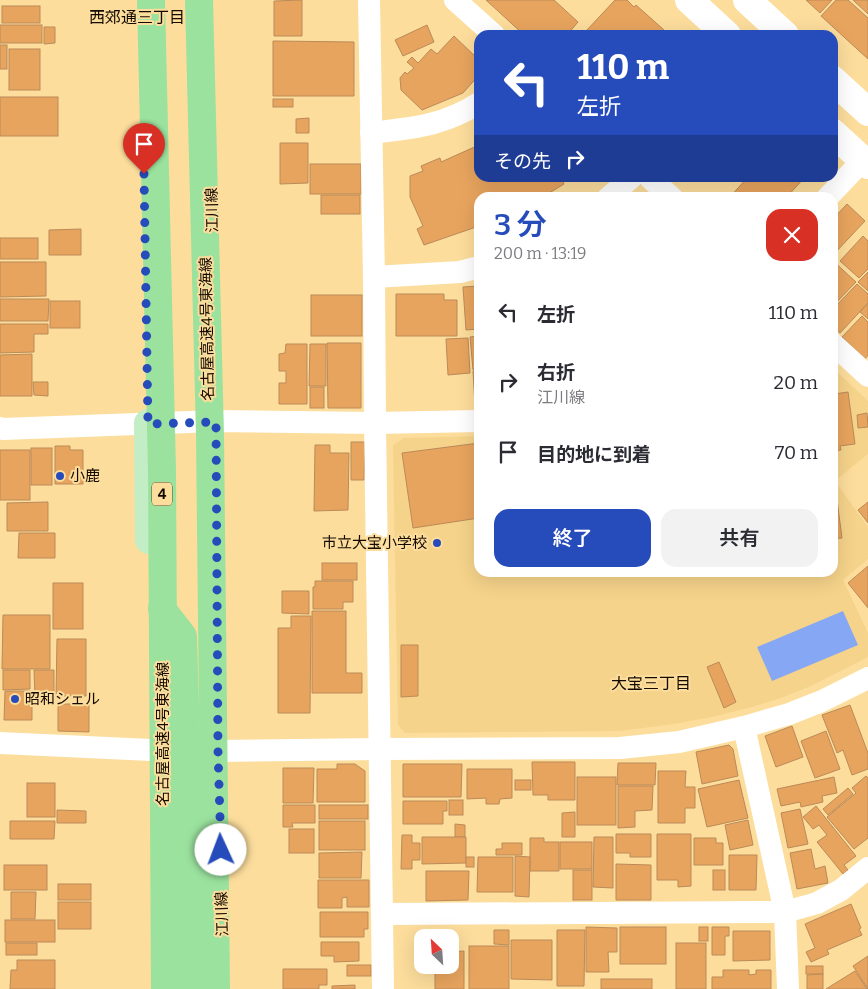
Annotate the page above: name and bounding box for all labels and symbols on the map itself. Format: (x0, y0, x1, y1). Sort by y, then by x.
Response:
district label: 西郊通三丁目 (89, 8, 185, 27)
pin (123, 123, 165, 174)
street label: 江川線 (203, 187, 221, 233)
street label: 名古屋高速4号東海線 (197, 257, 217, 401)
place label: 小鹿 (70, 467, 100, 485)
marker: 小鹿 (54, 470, 66, 482)
road number: 4 (152, 482, 172, 506)
place label: 市立大宝小学校 (322, 534, 427, 552)
marker: 市立大宝小学校 (431, 537, 443, 549)
street label: 名古屋高速4号東海線 (154, 662, 172, 806)
district label: 大宝三丁目 (611, 674, 691, 693)
place label: 昭和シェル (25, 690, 100, 708)
marker: 昭和シェル (9, 693, 21, 705)
position arrow (194, 823, 246, 875)
street label: 江川線 (212, 891, 232, 937)
north arrow (414, 929, 459, 974)

